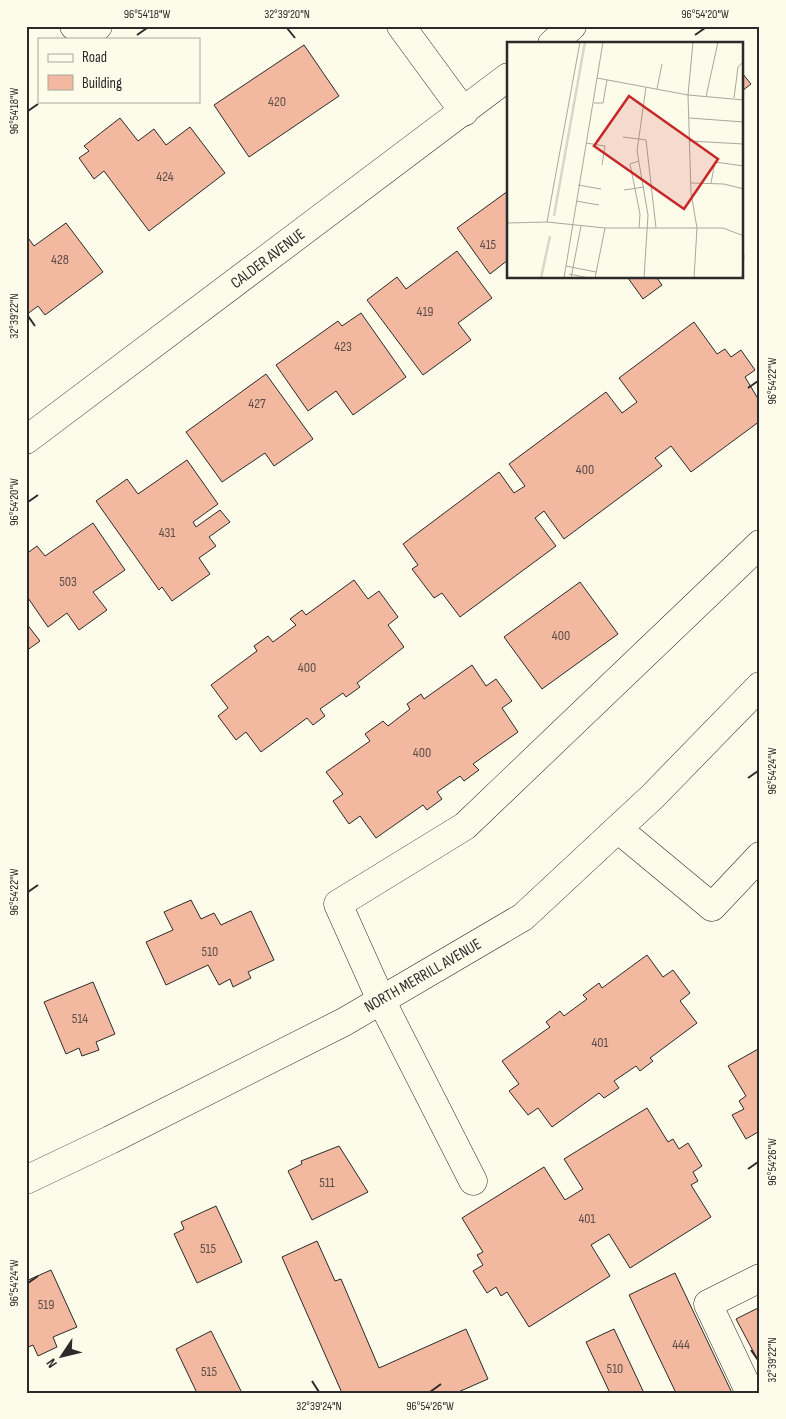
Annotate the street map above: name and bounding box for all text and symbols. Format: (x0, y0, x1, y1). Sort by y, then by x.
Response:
text: 96°54'18"W (124, 7, 170, 22)
text: 32°39'20"N (264, 7, 310, 22)
text: 96°54'20"W (681, 7, 729, 22)
legend (38, 38, 200, 102)
inset map (507, 42, 744, 279)
text: Road (82, 48, 107, 67)
text: Building (82, 74, 122, 93)
text: 96°54'18"W (7, 88, 22, 134)
house number: 420 (268, 93, 286, 110)
house number: 424 (156, 168, 174, 185)
street label: CALDER AVENUE (227, 225, 309, 293)
house number: 415 (480, 236, 497, 253)
house number: 428 (51, 251, 69, 268)
text: 32°39'22"N (7, 293, 22, 339)
house number: 419 (417, 303, 434, 320)
house number: 423 (334, 338, 352, 355)
text: 96°54'22"W (765, 357, 780, 405)
house number: 427 (248, 395, 266, 412)
house number: 400 (576, 461, 594, 478)
text: 96°54'20"W (7, 478, 22, 526)
house number: 431 (159, 524, 175, 541)
house number: 503 (59, 573, 77, 590)
house number: 400 (552, 627, 570, 644)
house number: 400 (298, 659, 316, 676)
house number: 400 (413, 744, 431, 761)
text: 96°54'24"W (765, 747, 780, 795)
text: 96°54'22"W (7, 868, 22, 916)
street label: NORTH MERRILL AVENUE (361, 935, 485, 1017)
house number: 510 (202, 943, 218, 960)
house number: 514 (72, 1010, 88, 1027)
house number: 401 (592, 1034, 609, 1051)
text: 96°54'26"W (765, 1138, 780, 1186)
house number: 511 (319, 1174, 335, 1191)
house number: 401 (579, 1210, 596, 1227)
house number: 515 (200, 1240, 216, 1257)
text: 96°54'24"W (7, 1259, 22, 1307)
house number: 519 (38, 1296, 54, 1313)
north arrow (38, 1332, 88, 1382)
house number: 444 (672, 1336, 690, 1353)
text: 32°39'22"N (765, 1337, 780, 1383)
text: N (43, 1355, 61, 1371)
house number: 510 (607, 1360, 623, 1377)
house number: 515 (201, 1363, 217, 1380)
text: 32°39'24"N (296, 1399, 342, 1414)
text: 96°54'26"W (406, 1399, 454, 1414)

